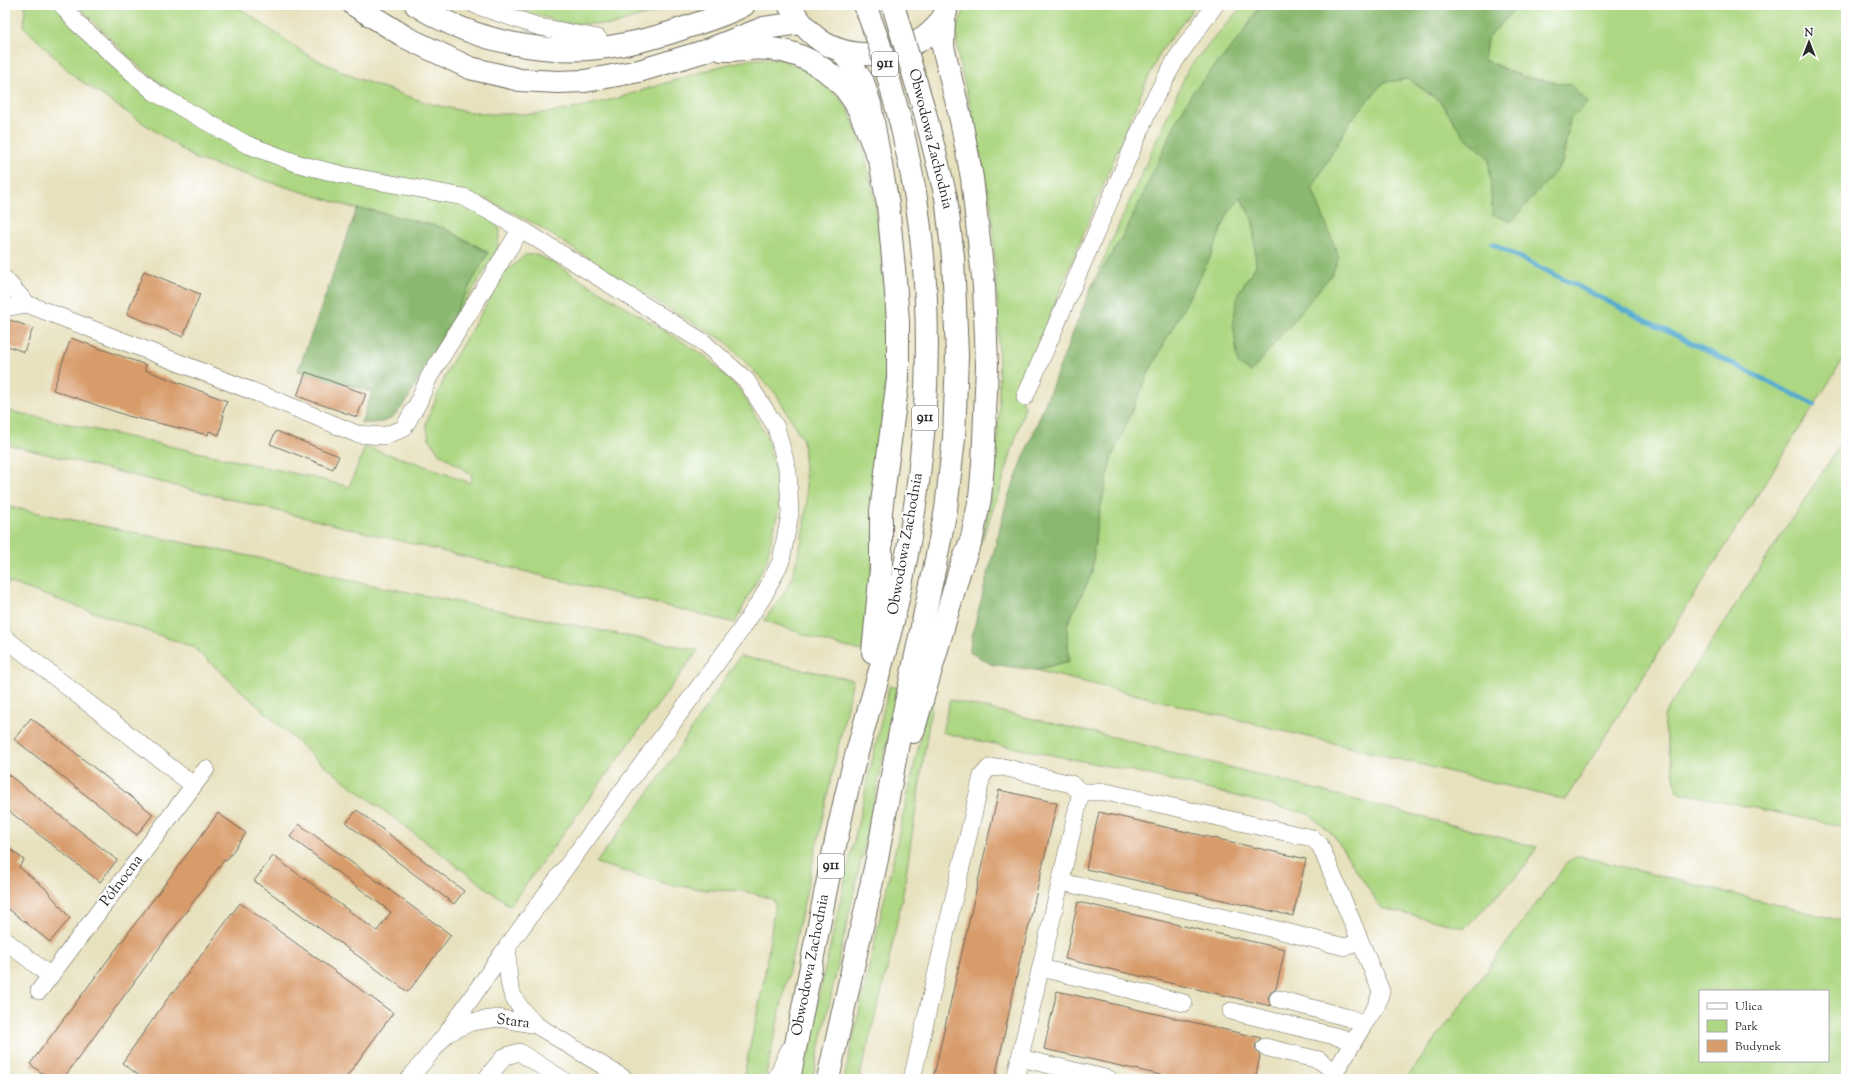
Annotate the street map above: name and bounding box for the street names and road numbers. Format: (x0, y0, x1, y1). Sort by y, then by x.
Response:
road number: 911 (872, 52, 898, 76)
street label: Obwodowa Zachodnia (902, 66, 958, 212)
road number: 911 (912, 406, 938, 430)
street label: Obwodowa Zachodnia (883, 471, 929, 617)
street label: Północna (96, 851, 148, 911)
road number: 911 (818, 854, 844, 878)
street label: Obwodowa Zachodnia (787, 892, 835, 1038)
street label: Stara (495, 1010, 531, 1034)

